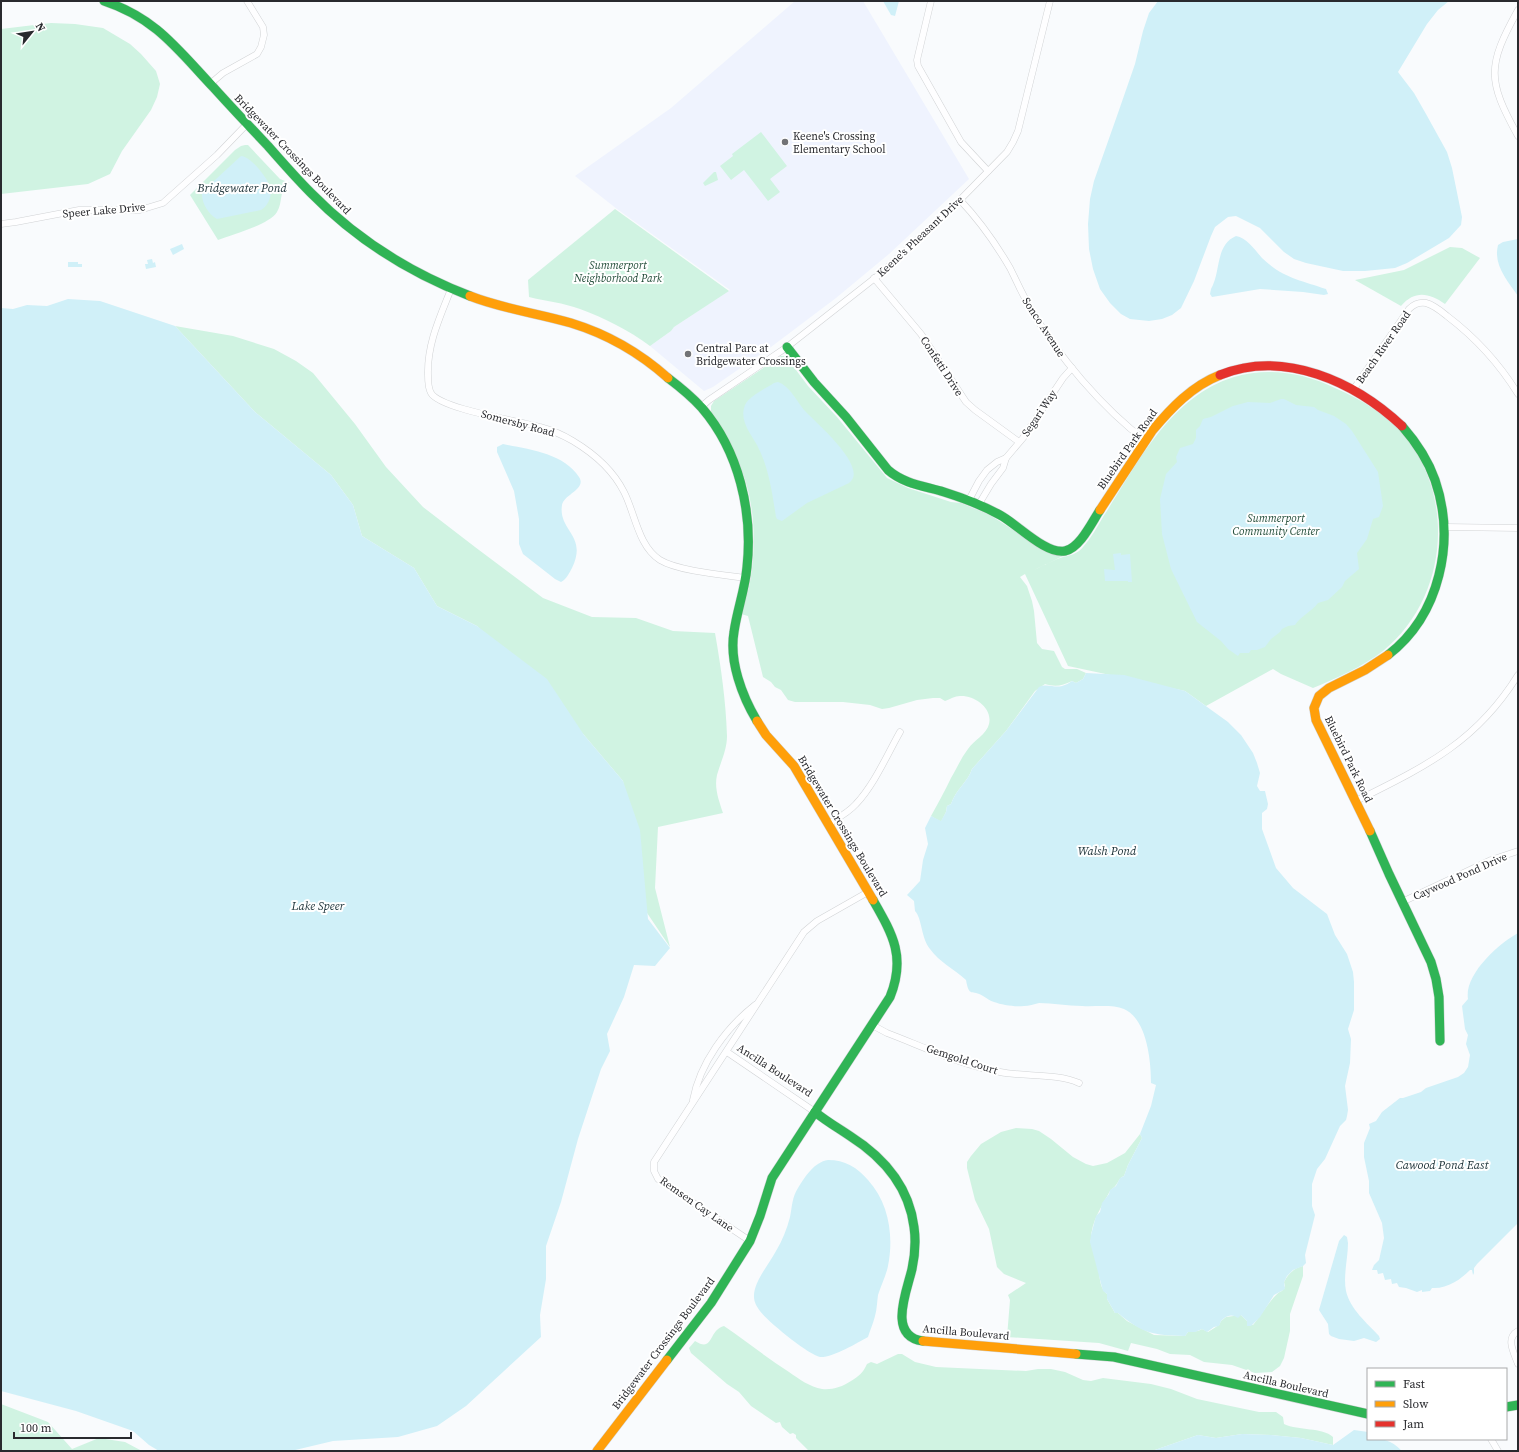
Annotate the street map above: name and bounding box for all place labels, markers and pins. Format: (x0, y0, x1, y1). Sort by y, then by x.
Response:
place label: Keene's Crossing Elementary School (793, 129, 885, 157)
marker: Keene's Crossing Elementary School (780, 137, 790, 147)
place label: Central Parc at Bridgewater Crossings (696, 341, 806, 369)
marker: Central Parc at Bridgewater Crossings (683, 349, 693, 359)

